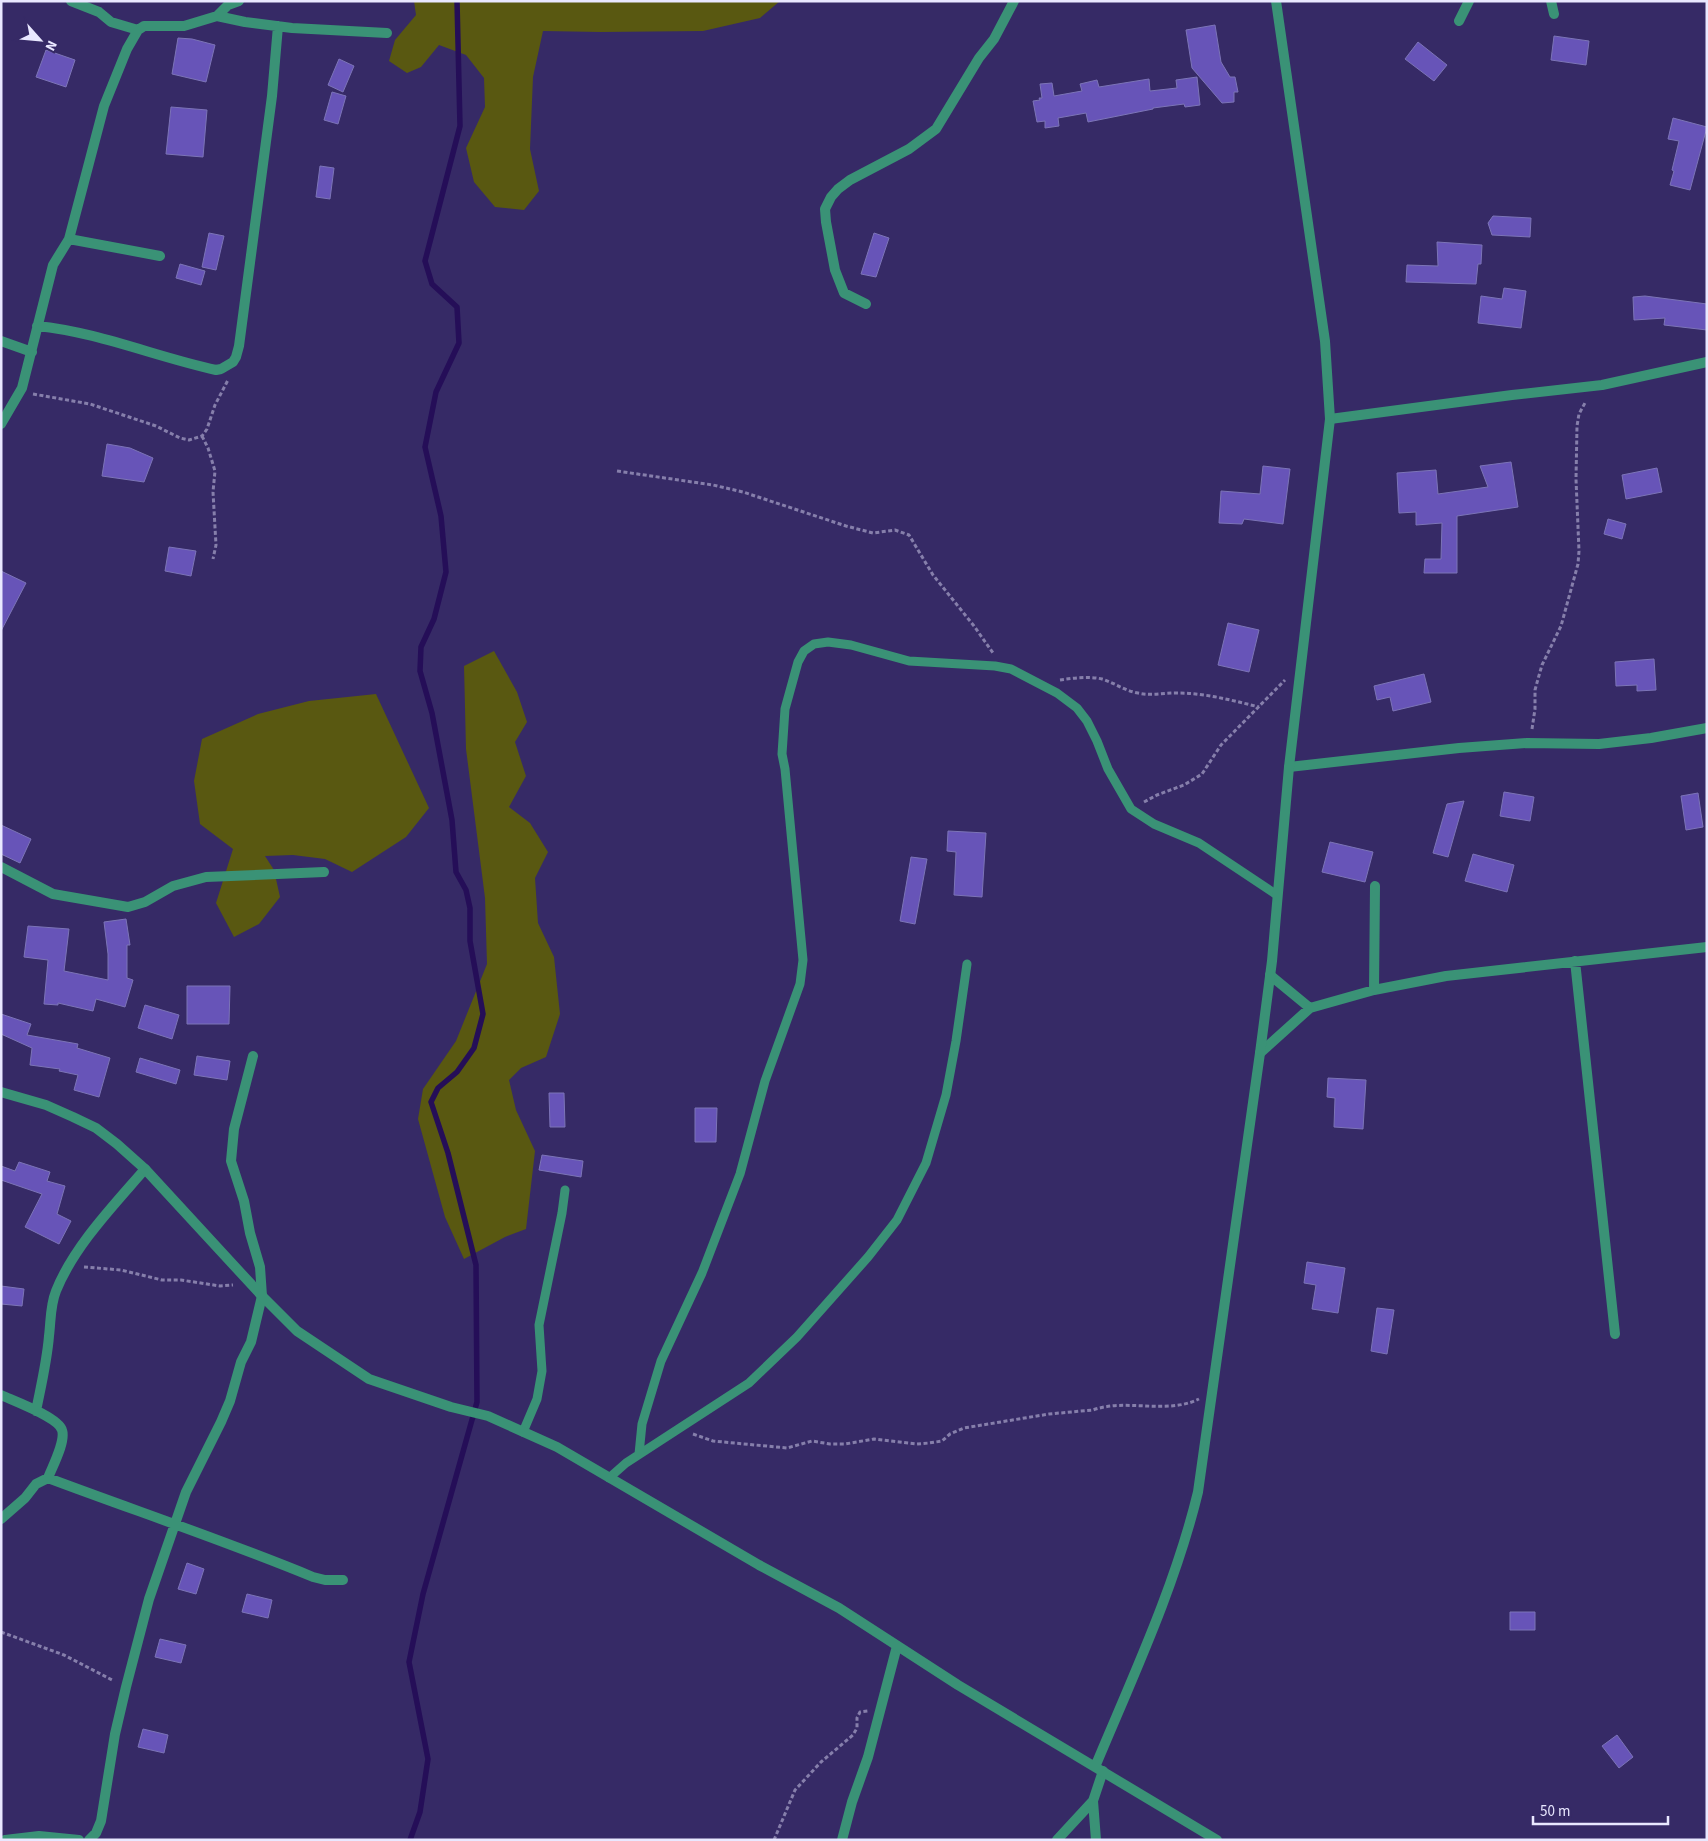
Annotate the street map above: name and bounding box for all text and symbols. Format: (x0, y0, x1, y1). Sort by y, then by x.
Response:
north arrow (15, 15, 65, 65)
text: N (40, 37, 62, 54)
scale bar (1533, 1794, 1668, 1826)
text: 50 m (1540, 1801, 1570, 1822)

